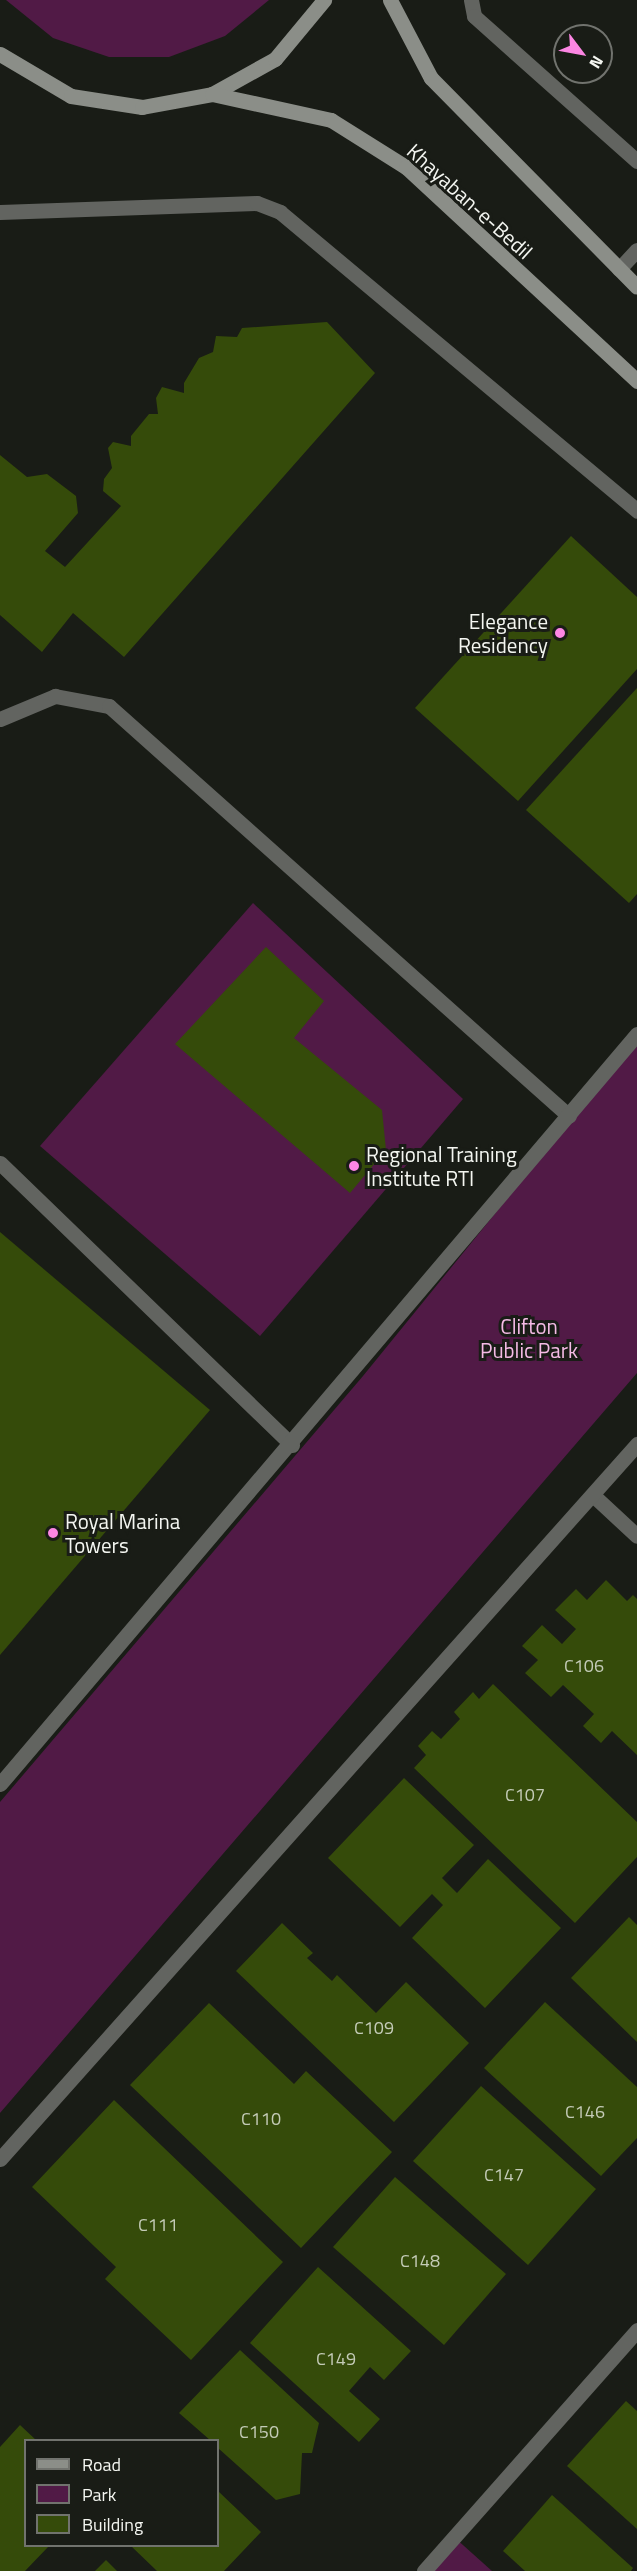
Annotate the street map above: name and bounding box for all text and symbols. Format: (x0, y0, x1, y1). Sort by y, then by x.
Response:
north arrow (553, 24, 613, 84)
text: N (583, 51, 610, 74)
street label: Khayaban-e-Bedil (402, 138, 538, 264)
place label: Elegance Residency (458, 608, 548, 658)
marker: Elegance Residency (553, 626, 567, 640)
place label: Regional Training Institute RTI (366, 1141, 517, 1191)
marker: Regional Training Institute RTI (347, 1159, 361, 1173)
park label: Clifton Public Park (480, 1313, 578, 1363)
place label: Royal Marina Towers (65, 1508, 180, 1558)
marker: Royal Marina Towers (46, 1526, 60, 1540)
house number: C106 (564, 1655, 604, 1677)
house number: C107 (505, 1784, 545, 1806)
house number: C109 (354, 2017, 394, 2039)
house number: C146 (565, 2101, 605, 2123)
house number: C110 (241, 2108, 281, 2130)
house number: C147 (484, 2164, 524, 2186)
house number: C111 (138, 2214, 178, 2236)
house number: C148 (400, 2250, 440, 2272)
house number: C149 (316, 2348, 356, 2370)
house number: C150 (239, 2421, 279, 2443)
legend (24, 2439, 219, 2547)
text: Road (82, 2451, 121, 2478)
text: Park (82, 2481, 116, 2508)
text: Building (82, 2511, 143, 2538)

